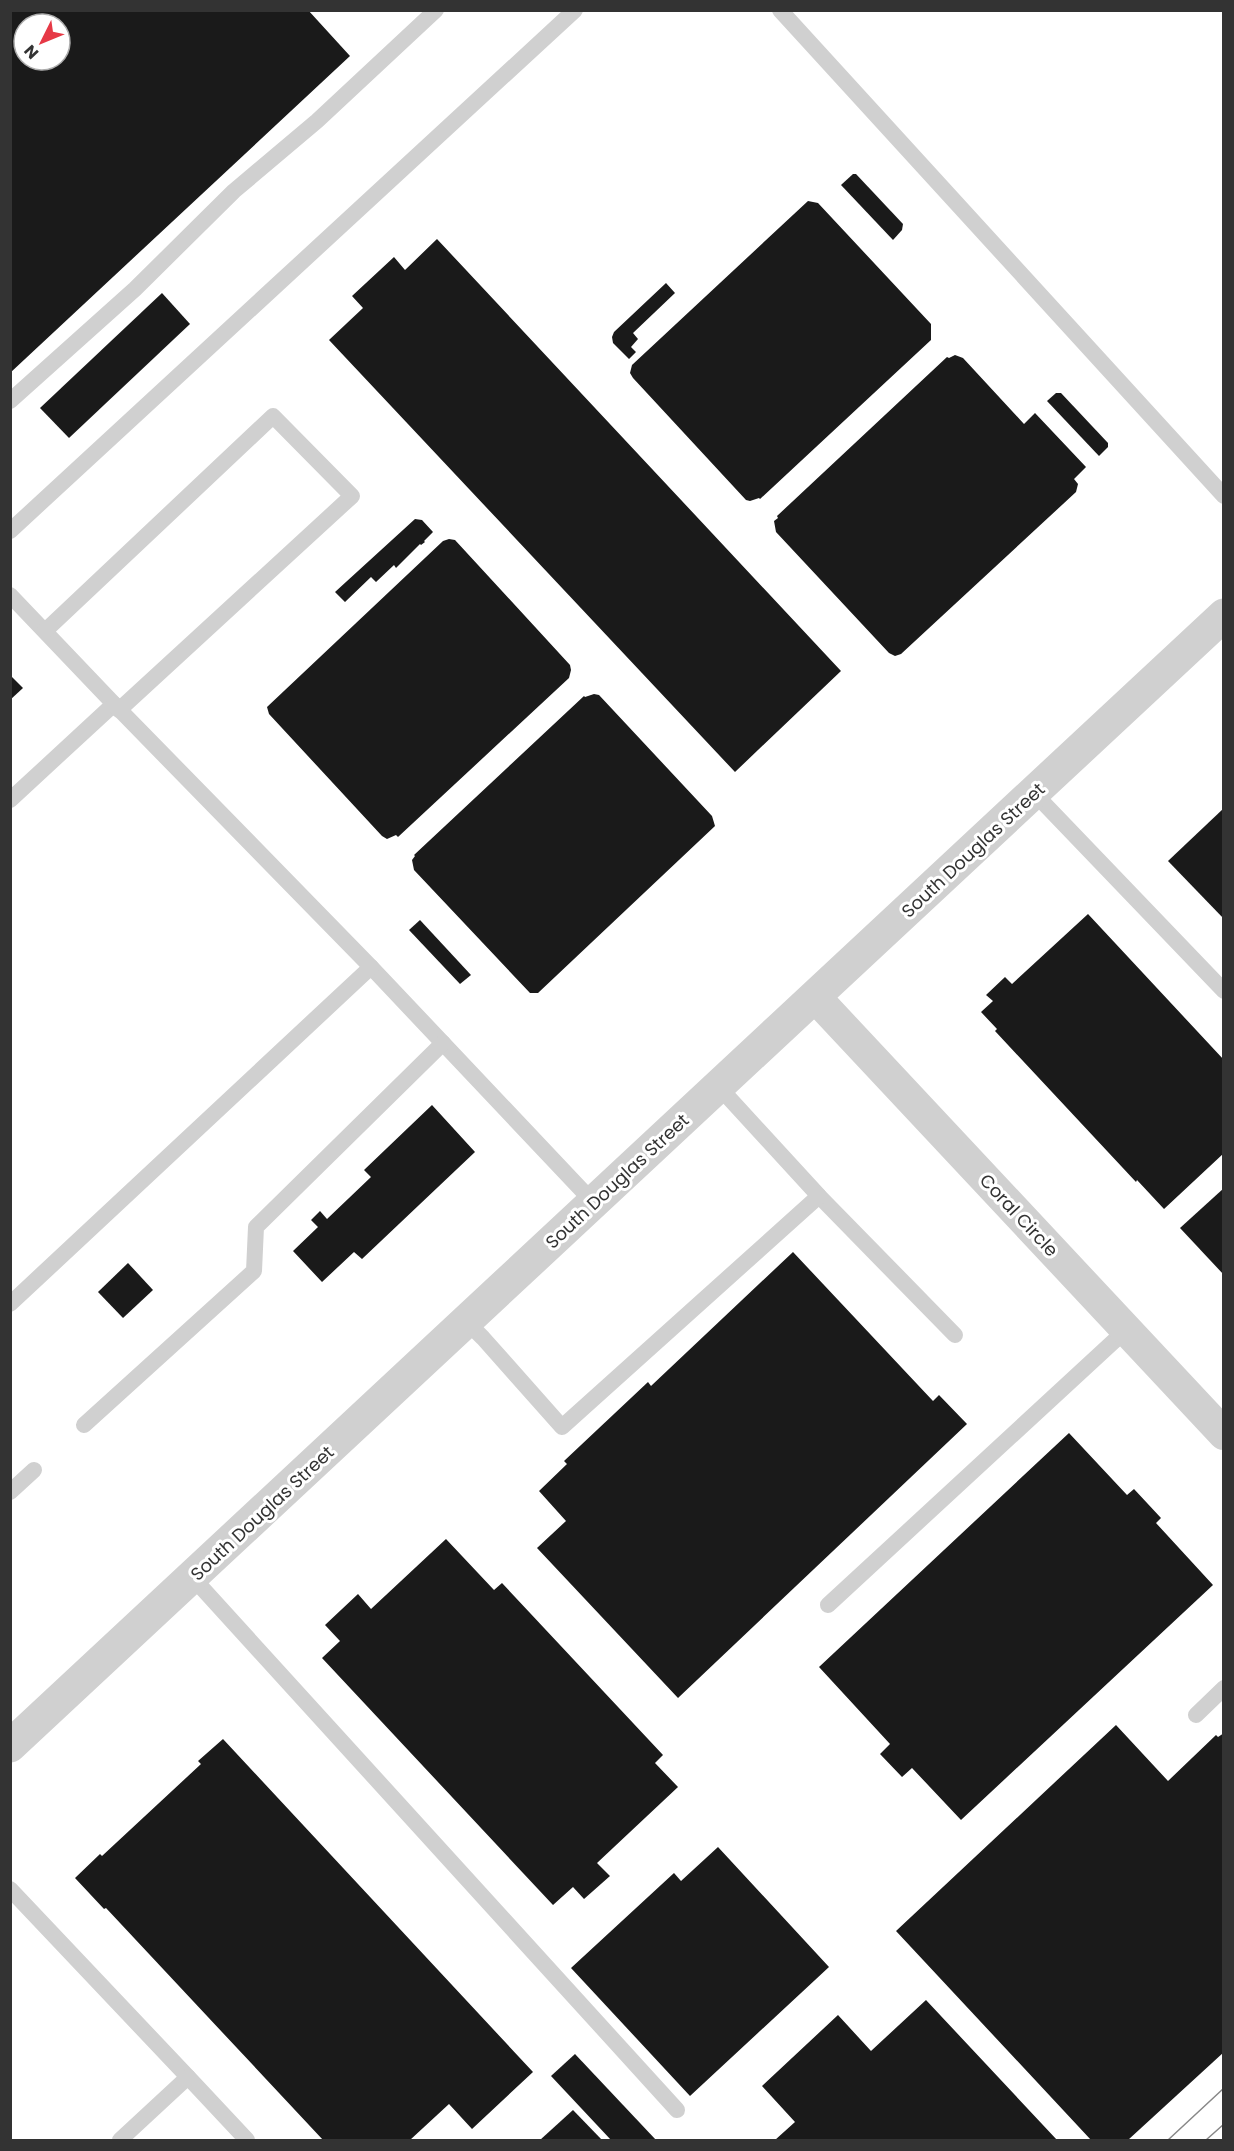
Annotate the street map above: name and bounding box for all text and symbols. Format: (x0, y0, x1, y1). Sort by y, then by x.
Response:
north arrow (12, 12, 72, 72)
text: N (19, 40, 44, 64)
street label: South Douglas Street (896, 777, 1050, 923)
street label: South Douglas Street (540, 1108, 694, 1254)
street label: Coral Circle (974, 1168, 1064, 1262)
street label: South Douglas Street (185, 1440, 339, 1586)

